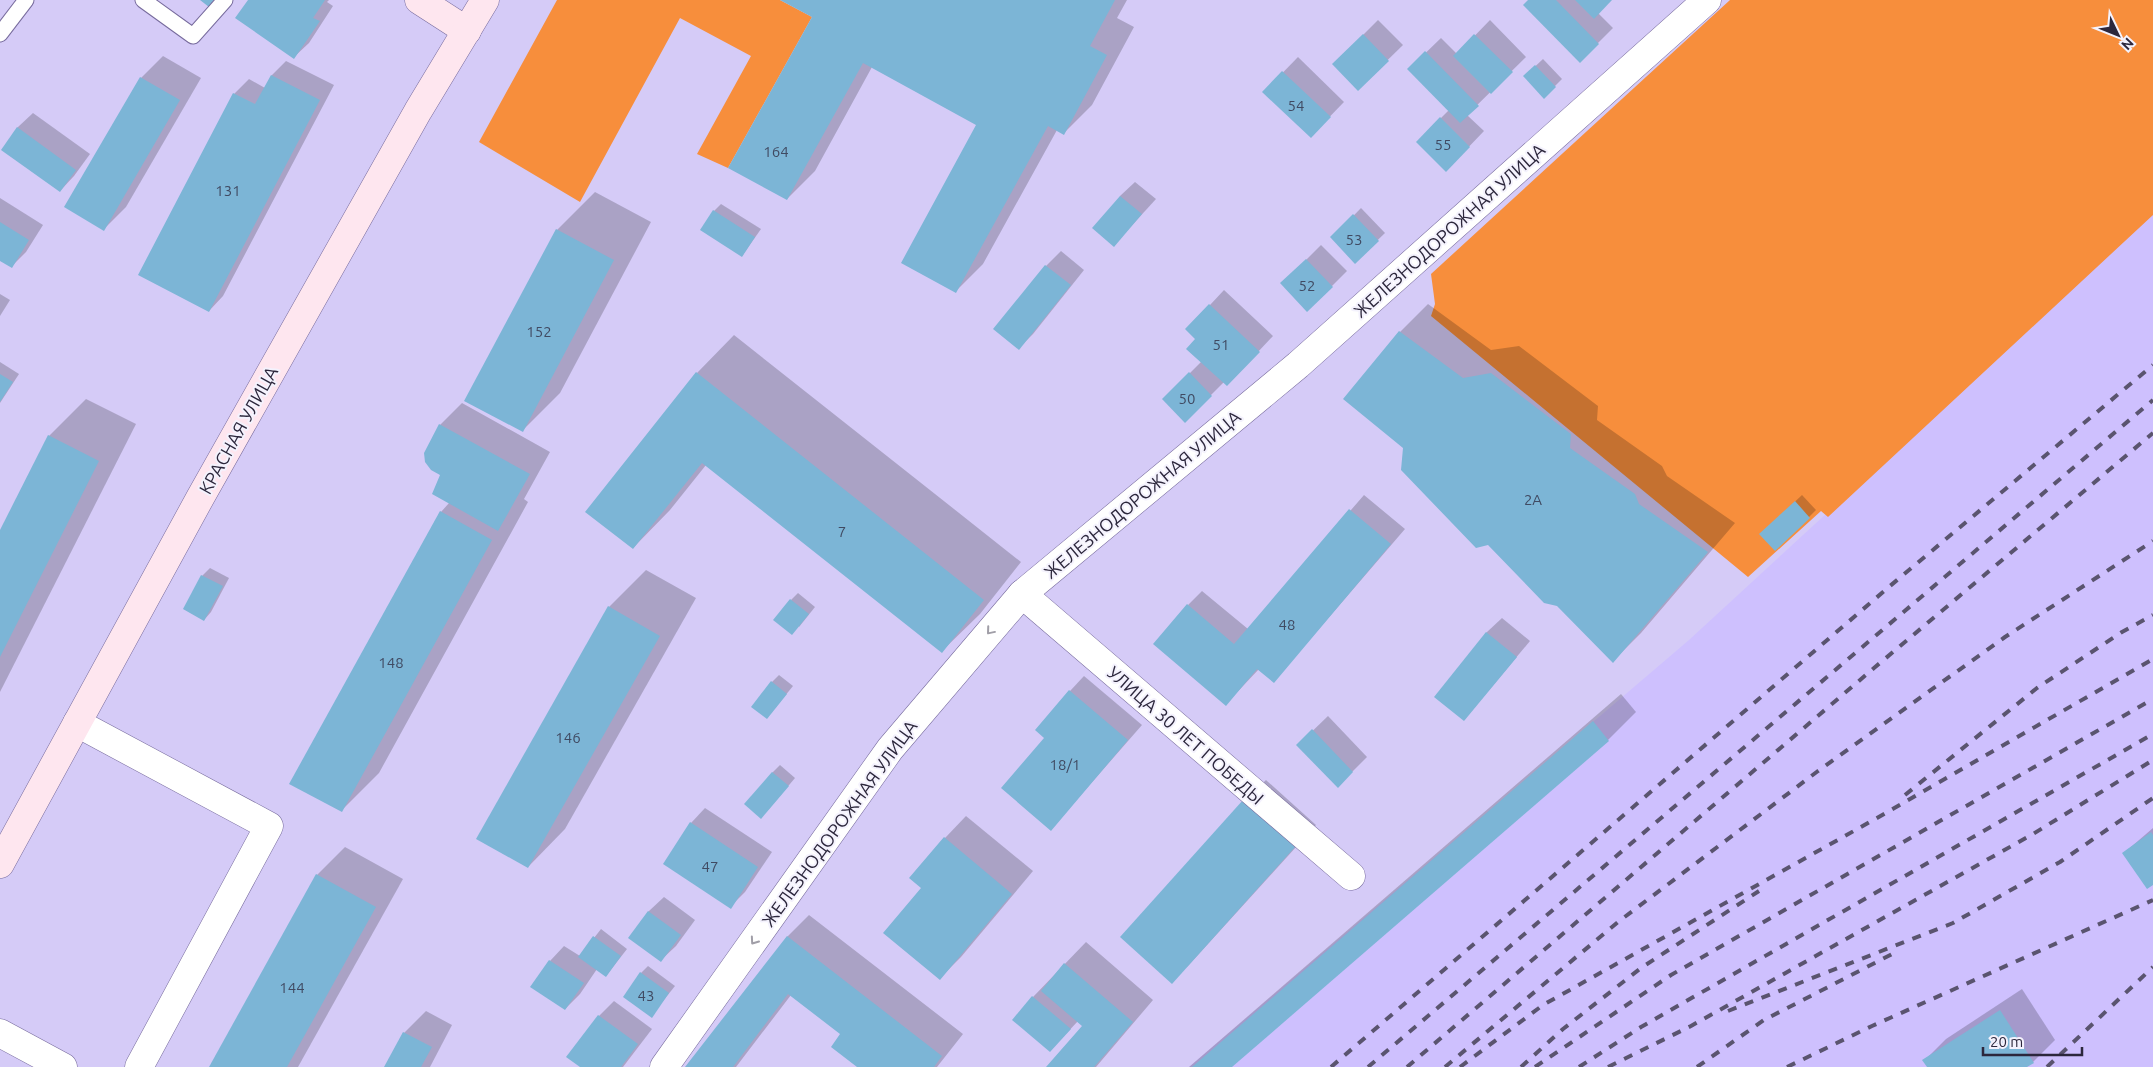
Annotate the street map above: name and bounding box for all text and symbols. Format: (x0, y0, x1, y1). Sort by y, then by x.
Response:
north arrow (2093, 10, 2143, 60)
text: N (2118, 35, 2137, 53)
house number: 54 (1288, 97, 1304, 114)
house number: 55 (1435, 136, 1451, 153)
street label: ЖЕЛЕЗНОДОРОЖНАЯ УЛИЦА (1349, 139, 1549, 321)
house number: 164 (763, 143, 789, 160)
house number: 131 (215, 182, 241, 199)
house number: 53 (1346, 231, 1362, 248)
house number: 52 (1299, 277, 1315, 294)
house number: 152 (526, 323, 552, 340)
house number: 51 (1213, 336, 1229, 353)
street label: КРАСНАЯ УЛИЦА (195, 362, 282, 497)
house number: 50 (1179, 390, 1195, 407)
street label: ЖЕЛЕЗНОДОРОЖНАЯ УЛИЦА (1040, 406, 1244, 582)
house number: 2А (1524, 491, 1542, 508)
house number: 7 (838, 523, 846, 540)
house number: 48 (1279, 616, 1295, 633)
one-way arrow (988, 625, 996, 634)
house number: 148 (378, 654, 404, 671)
street label: УЛИЦА 30 ЛЕТ ПОБЕДЫ (1104, 662, 1268, 808)
street label: ЖЕЛЕЗНОДОРОЖНАЯ УЛИЦА (757, 716, 921, 930)
house number: 146 (555, 729, 581, 746)
house number: 18/1 (1050, 756, 1080, 773)
house number: 47 (702, 858, 718, 875)
one-way arrow (751, 935, 760, 944)
house number: 144 (279, 979, 305, 996)
house number: 43 (638, 987, 654, 1004)
scale bar (1983, 1024, 2082, 1056)
text: 20 m (1990, 1033, 2023, 1050)

